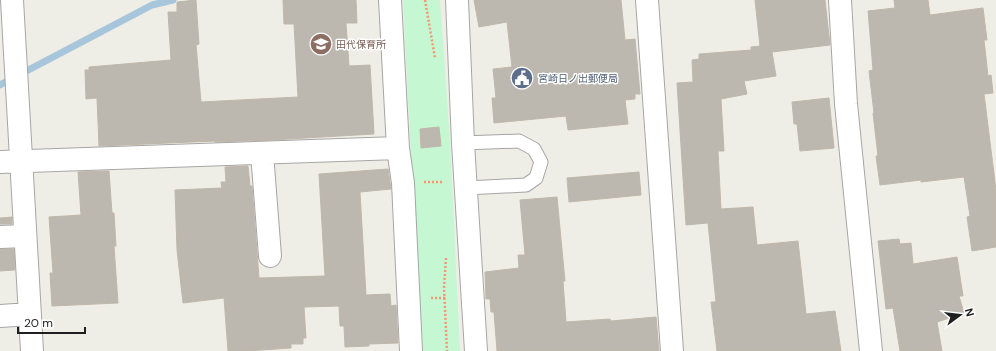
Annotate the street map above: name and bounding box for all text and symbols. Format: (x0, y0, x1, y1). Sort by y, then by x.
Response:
school or university icon: 田代保育所 (308, 31, 334, 57)
place label: 田代保育所 (336, 38, 386, 51)
public building icon: 宮崎日ノ出郵便局 (509, 65, 535, 91)
place label: 宮崎日ノ出郵便局 (538, 72, 618, 85)
north arrow (940, 295, 980, 335)
text: N (962, 307, 977, 318)
scale bar (18, 309, 85, 335)
text: 20 m (24, 315, 53, 331)

